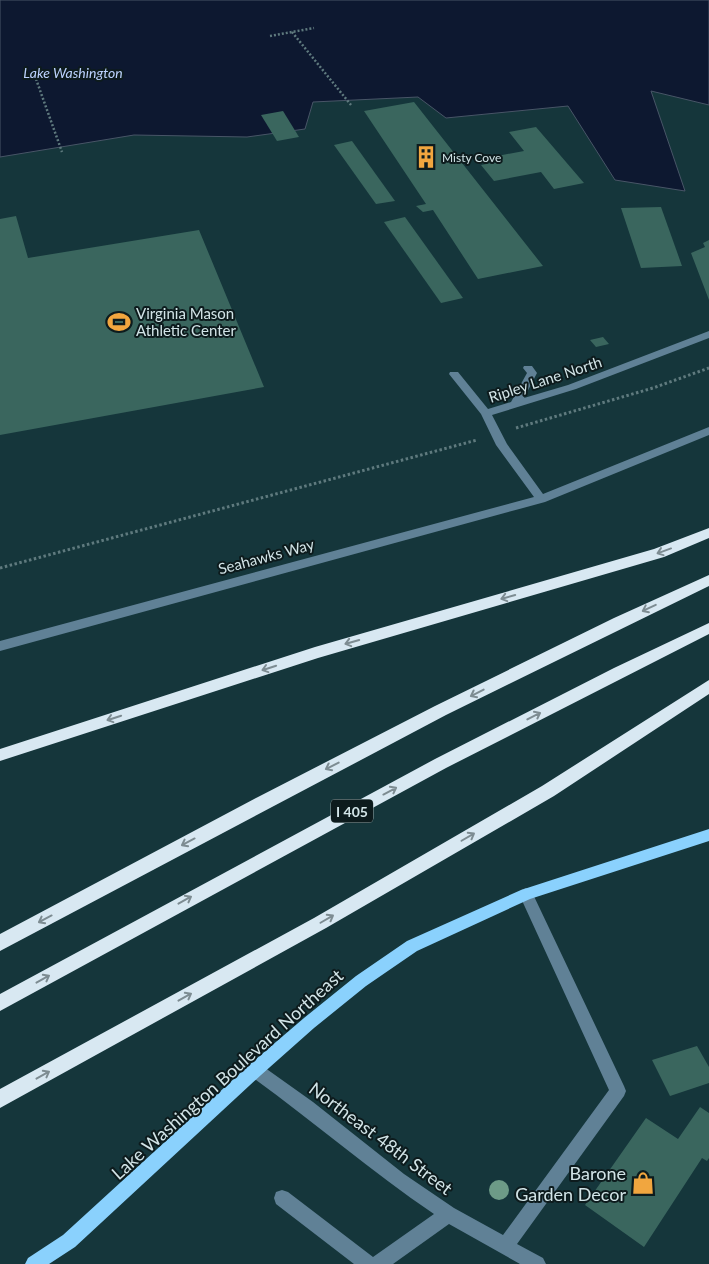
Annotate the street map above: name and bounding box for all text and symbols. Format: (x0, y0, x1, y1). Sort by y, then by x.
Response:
water label: Lake Washington (23, 64, 123, 81)
building icon: Misty Cove (413, 144, 439, 170)
place label: Misty Cove (442, 150, 501, 165)
place label: Virginia Mason Athletic Center (136, 304, 236, 339)
sports icon: Virginia Mason Athletic Center (106, 309, 132, 335)
street label: Ripley Lane North (486, 352, 604, 406)
street label: Seahawks Way (216, 534, 316, 577)
one-way arrow (656, 547, 672, 556)
one-way arrow (500, 592, 516, 602)
one-way arrow (642, 603, 657, 613)
one-way arrow (344, 638, 360, 647)
one-way arrow (261, 664, 277, 673)
one-way arrow (470, 689, 485, 698)
one-way arrow (526, 711, 541, 720)
one-way arrow (107, 714, 122, 723)
one-way arrow (325, 762, 340, 771)
one-way arrow (382, 786, 397, 795)
road number: I 405 (331, 799, 373, 822)
one-way arrow (460, 832, 475, 842)
one-way arrow (181, 837, 196, 847)
one-way arrow (177, 895, 191, 905)
one-way arrow (320, 913, 334, 923)
one-way arrow (38, 914, 53, 924)
street label: Lake Washington Boulevard Northeast (107, 964, 348, 1184)
one-way arrow (35, 974, 49, 984)
one-way arrow (177, 992, 192, 1001)
one-way arrow (35, 1070, 49, 1080)
street label: Northeast 48th Street (305, 1077, 457, 1199)
place label: Barone Garden Decor (515, 1162, 626, 1205)
shop icon: Barone Garden Decor (630, 1170, 656, 1196)

